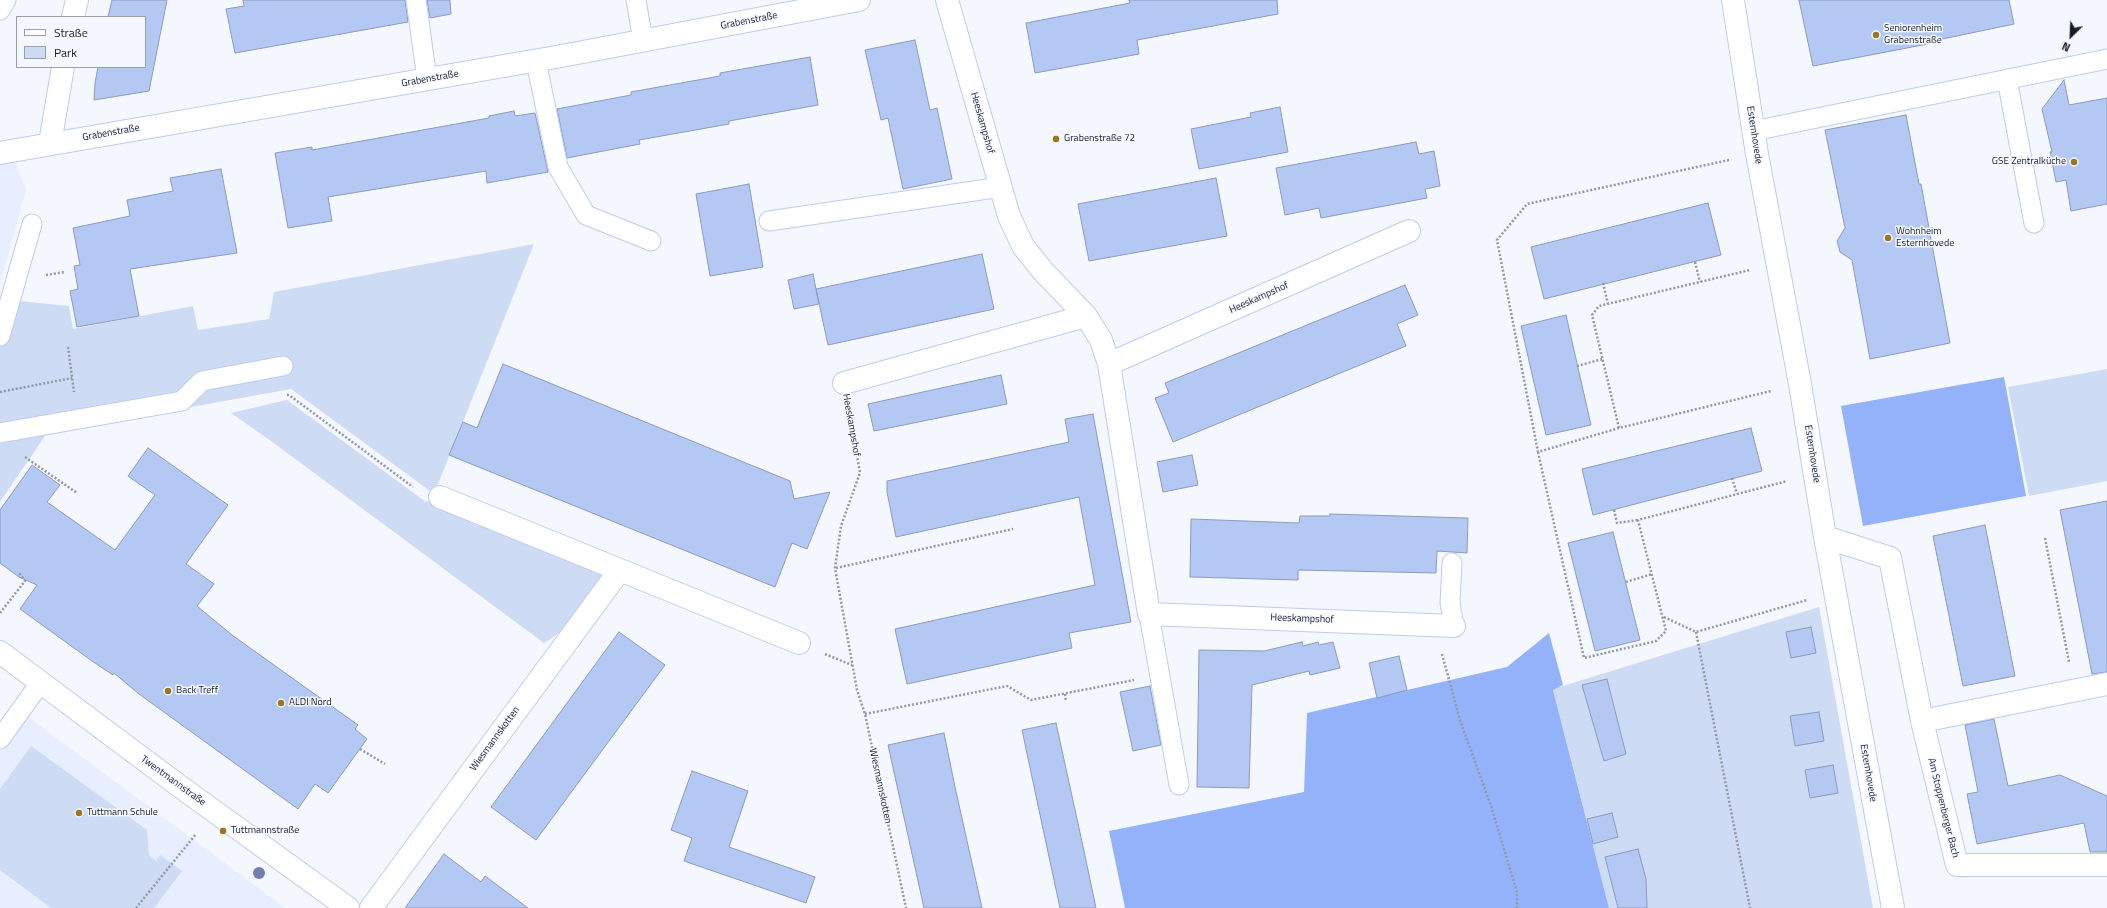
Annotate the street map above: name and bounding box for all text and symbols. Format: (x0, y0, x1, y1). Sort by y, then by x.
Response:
street label: Grabenstraße (720, 10, 778, 32)
legend (16, 16, 146, 68)
north arrow (2051, 16, 2091, 56)
text: Straße (54, 23, 88, 42)
place label: Seniorenheim Grabenstraße (1884, 23, 1942, 46)
marker: Seniorenheim Grabenstraße (1871, 30, 1881, 40)
text: N (2059, 38, 2073, 56)
text: Park (54, 43, 77, 62)
street label: Grabenstraße (401, 68, 459, 90)
street label: Heeskampshof (967, 91, 997, 155)
street label: Esternhovede (1744, 105, 1764, 165)
street label: Grabenstraße (82, 122, 140, 144)
place label: Grabenstraße 72 (1064, 133, 1135, 145)
marker: Grabenstraße 72 (1051, 134, 1061, 144)
place label: GSE Zentralküche (1992, 156, 2066, 168)
marker: GSE Zentralküche (2069, 157, 2079, 167)
place label: Wohnheim Esternhovede (1896, 226, 1954, 250)
marker: Wohnheim Esternhovede (1883, 233, 1893, 243)
street label: Heeskampshof (1228, 280, 1290, 316)
street label: Heeskampshof (840, 393, 862, 457)
street label: Esternhovede (1802, 424, 1822, 484)
street label: Heeskampshof (1270, 612, 1334, 626)
place label: Back Treff (176, 685, 218, 697)
marker: Back Treff (163, 686, 173, 696)
place label: ALDI Nord (289, 697, 331, 709)
marker: ALDI Nord (276, 698, 286, 708)
street label: Wiesmannskotten (468, 704, 522, 774)
street label: Esternhovede (1857, 743, 1879, 803)
street label: Wiesmannskotten (866, 747, 894, 825)
street label: Twentmannstraße (138, 753, 208, 809)
street label: Am Stoppenberger Bach (1925, 757, 1961, 859)
place label: Tuttmann Schule (87, 807, 158, 819)
marker: Tuttmann Schule (74, 808, 84, 818)
place label: Tuttmannstraße (231, 825, 299, 837)
marker: Tuttmannstraße (218, 826, 228, 836)

